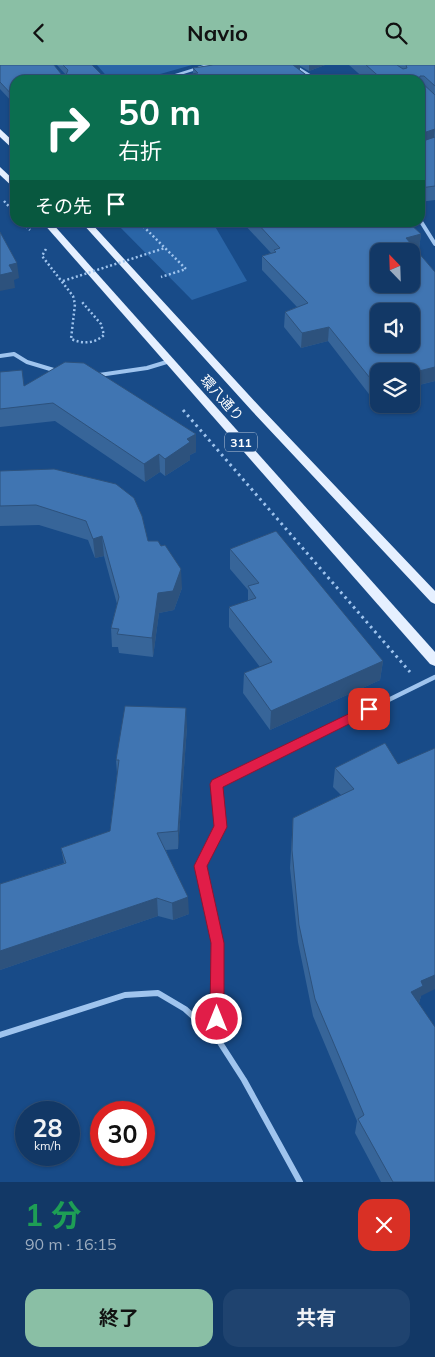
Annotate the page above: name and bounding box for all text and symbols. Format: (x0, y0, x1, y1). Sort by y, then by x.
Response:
icon: back (25, 19, 53, 47)
text: Navio (187, 19, 248, 47)
icon: search (382, 19, 410, 47)
text: 50 m (118, 90, 201, 134)
icon: right (35, 95, 100, 160)
text: 右折 (118, 137, 162, 165)
icon: arrive (102, 190, 130, 218)
text: その先 (35, 194, 92, 218)
north arrow (370, 243, 420, 293)
map controls (370, 243, 420, 413)
button: sound (370, 303, 420, 353)
button: layers (370, 363, 420, 413)
street label: 環八通り (197, 371, 247, 425)
road number: 311 (225, 433, 257, 452)
pin (348, 688, 390, 730)
icon: arrive (355, 695, 383, 723)
position arrow (190, 992, 242, 1044)
speed limit sign: 30 (90, 1101, 155, 1166)
text: 28 (32, 1112, 63, 1143)
text: km/h (34, 1138, 61, 1153)
text: 1 分 (25, 1196, 81, 1234)
button: close (358, 1199, 410, 1251)
text: 90 m · 16:15 (25, 1234, 117, 1254)
button: 終了 (25, 1289, 213, 1347)
button: 共有 (223, 1289, 410, 1347)

